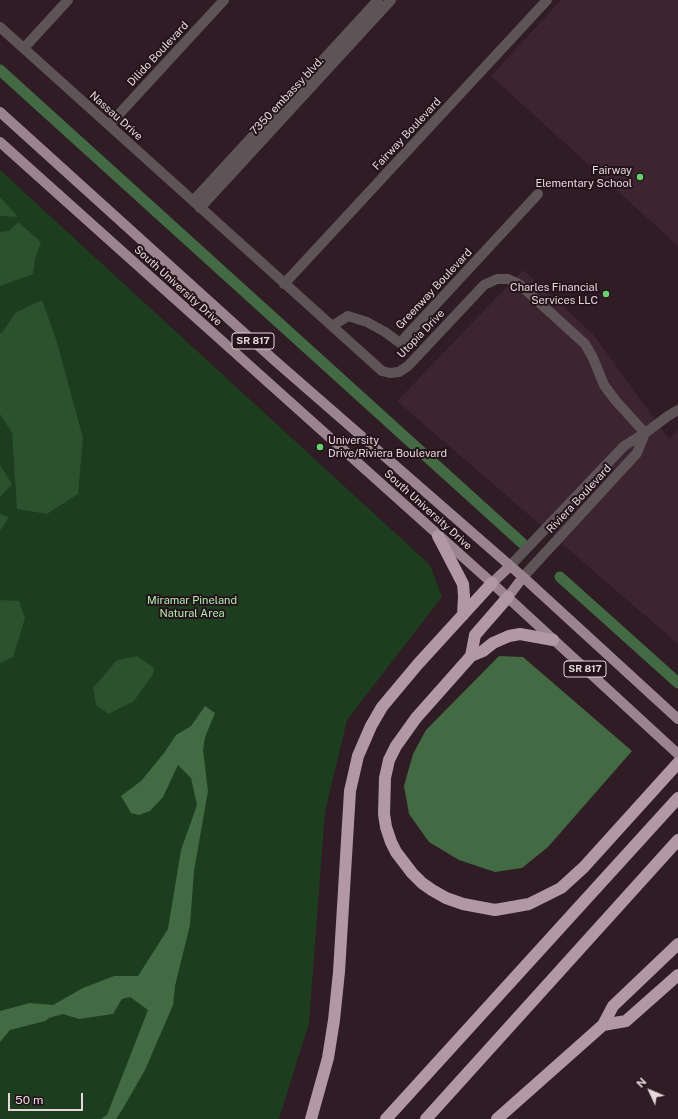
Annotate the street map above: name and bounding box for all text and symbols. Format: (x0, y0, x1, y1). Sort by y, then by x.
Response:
street label: Dilido Boulevard (125, 19, 191, 89)
street label: 7350 embassy blvd. (247, 54, 327, 138)
street label: Nassau Drive (87, 89, 145, 143)
street label: Fairway Boulevard (370, 95, 444, 173)
place label: Fairway Elementary School (535, 164, 632, 190)
marker: Fairway Elementary School (635, 172, 645, 182)
street label: South University Drive (131, 243, 225, 329)
street label: Greenway Boulevard (393, 246, 475, 332)
place label: Charles Financial Services LLC (510, 281, 598, 307)
marker: Charles Financial Services LLC (601, 289, 611, 299)
street label: Utopia Drive (395, 307, 447, 361)
road number: SR 817 (232, 333, 274, 349)
place label: University Drive/Riviera Boulevard (328, 434, 447, 460)
marker: University Drive/Riviera Boulevard (315, 442, 325, 452)
street label: Riviera Boulevard (544, 462, 614, 536)
street label: South University Drive (381, 467, 475, 553)
park label: Miramar Pineland Natural Area (147, 594, 237, 620)
road number: SR 817 (564, 661, 606, 677)
north arrow (630, 1071, 670, 1111)
text: N (634, 1075, 649, 1090)
scale bar (10, 1085, 85, 1111)
text: 50 m (15, 1093, 43, 1107)

